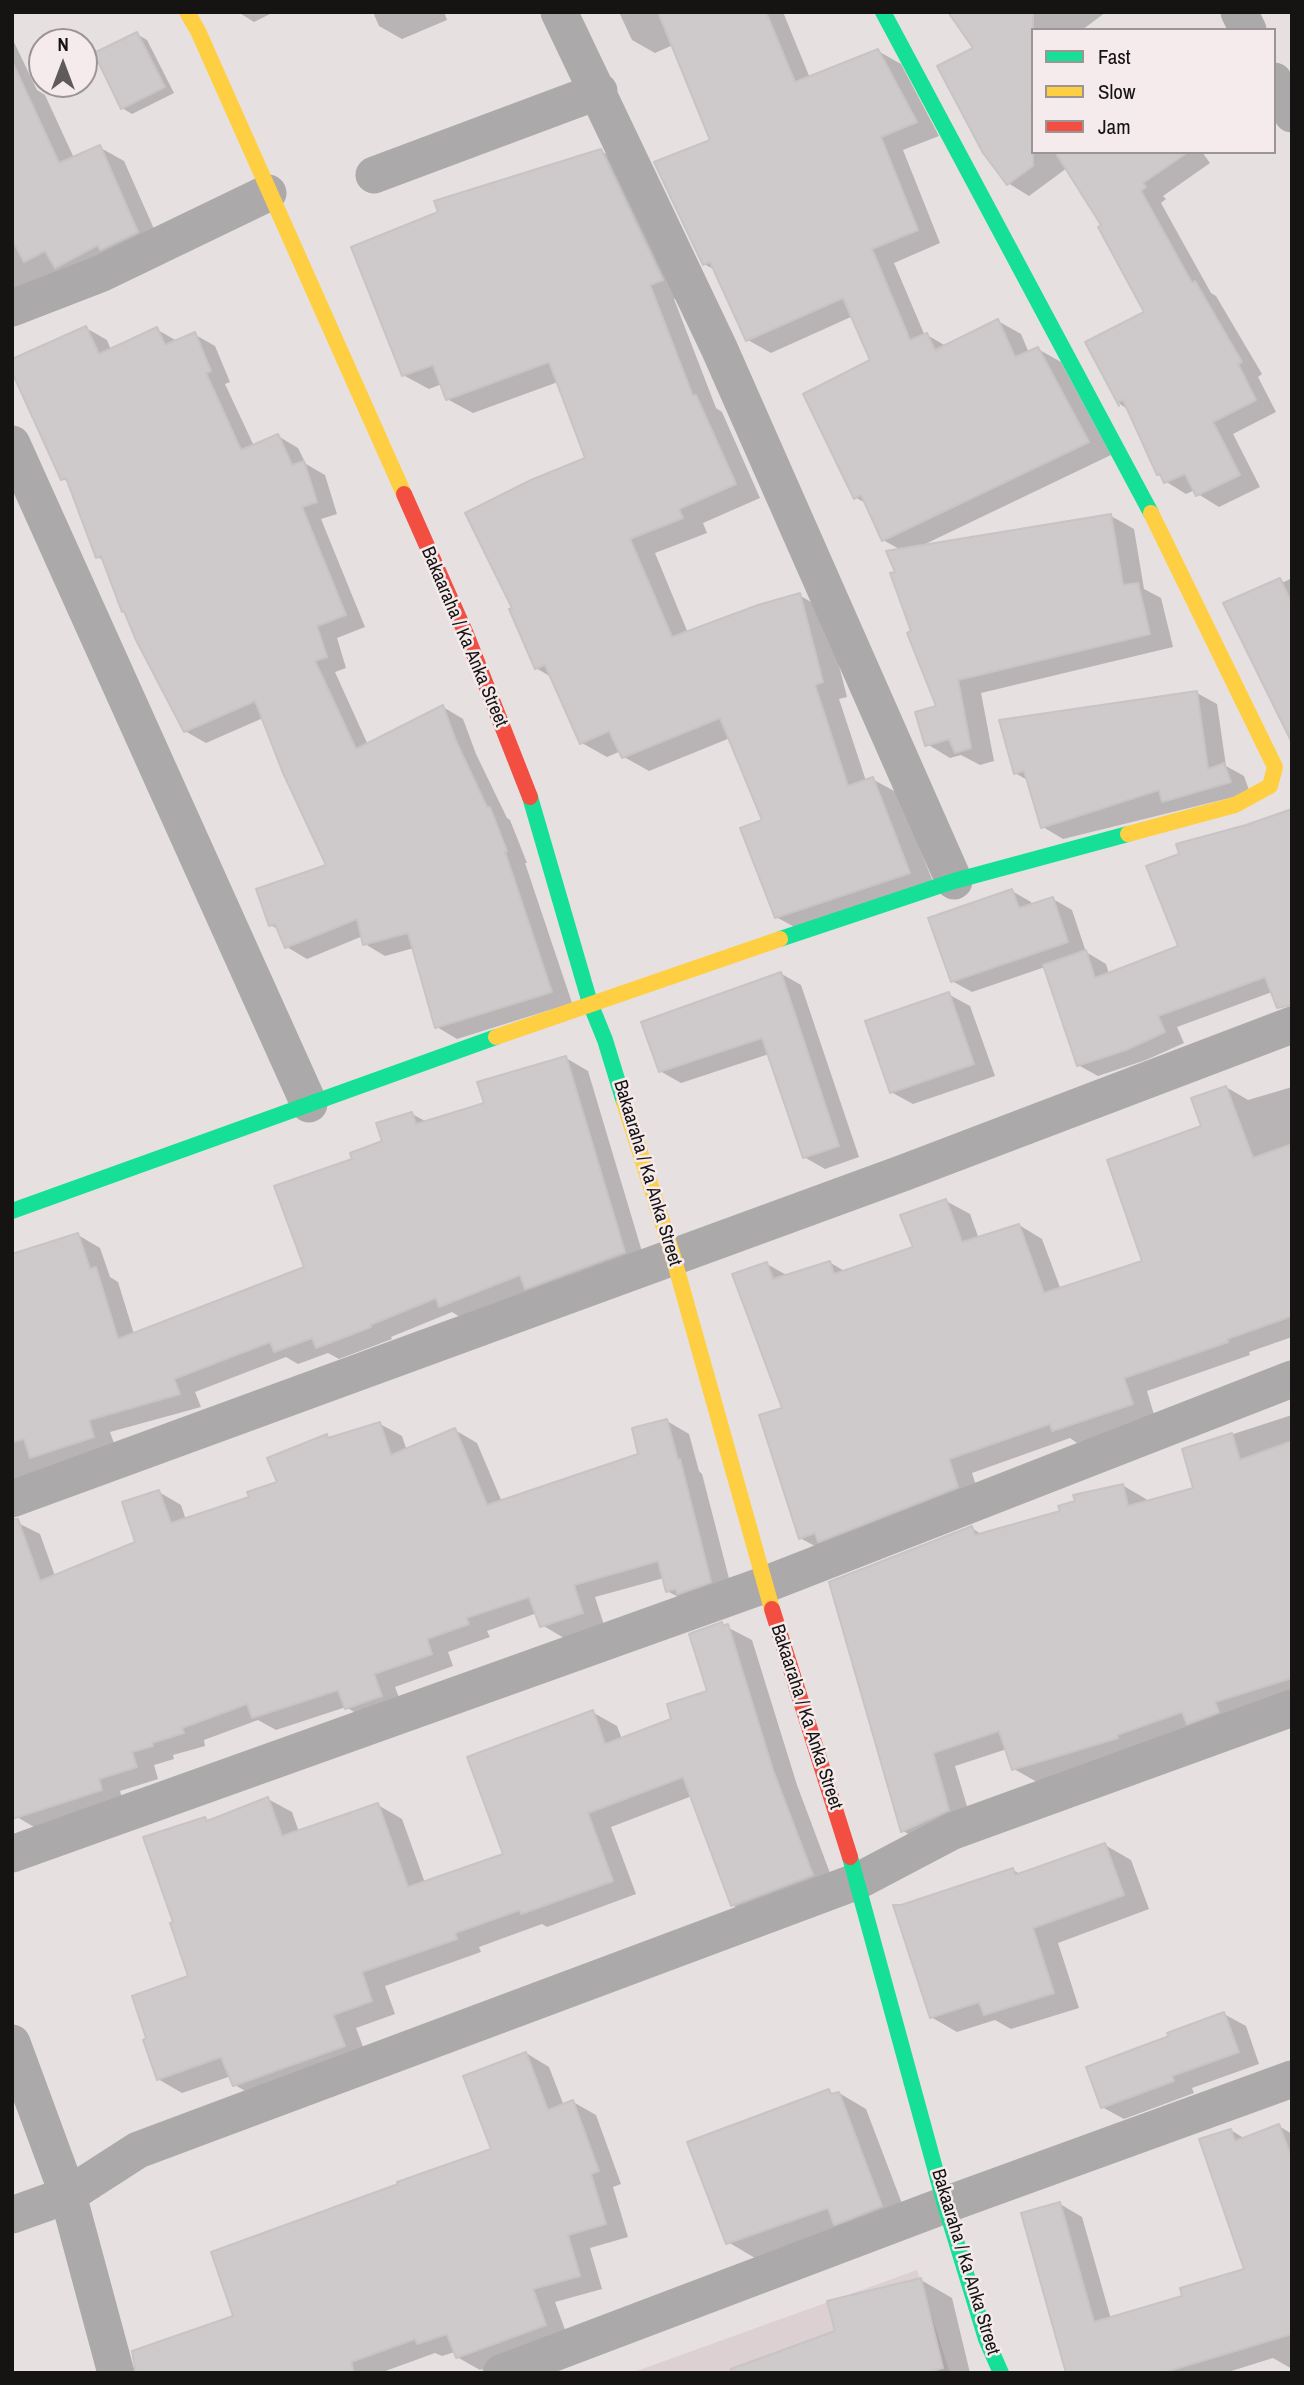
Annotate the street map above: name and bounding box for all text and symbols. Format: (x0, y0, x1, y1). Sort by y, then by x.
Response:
north arrow (28, 28, 98, 98)
legend (1031, 28, 1276, 154)
text: N (57, 31, 69, 57)
text: Fast (1098, 42, 1131, 71)
text: Slow (1098, 77, 1135, 106)
text: Jam (1098, 112, 1131, 141)
street label: Bakaaraha / Ka Anka Street (416, 544, 512, 730)
street label: Bakaaraha / Ka Anka Street (608, 1077, 686, 1269)
street label: Bakaaraha / Ka Anka Street (765, 1622, 847, 1812)
street label: Bakaaraha / Ka Anka Street (926, 2166, 1004, 2358)

